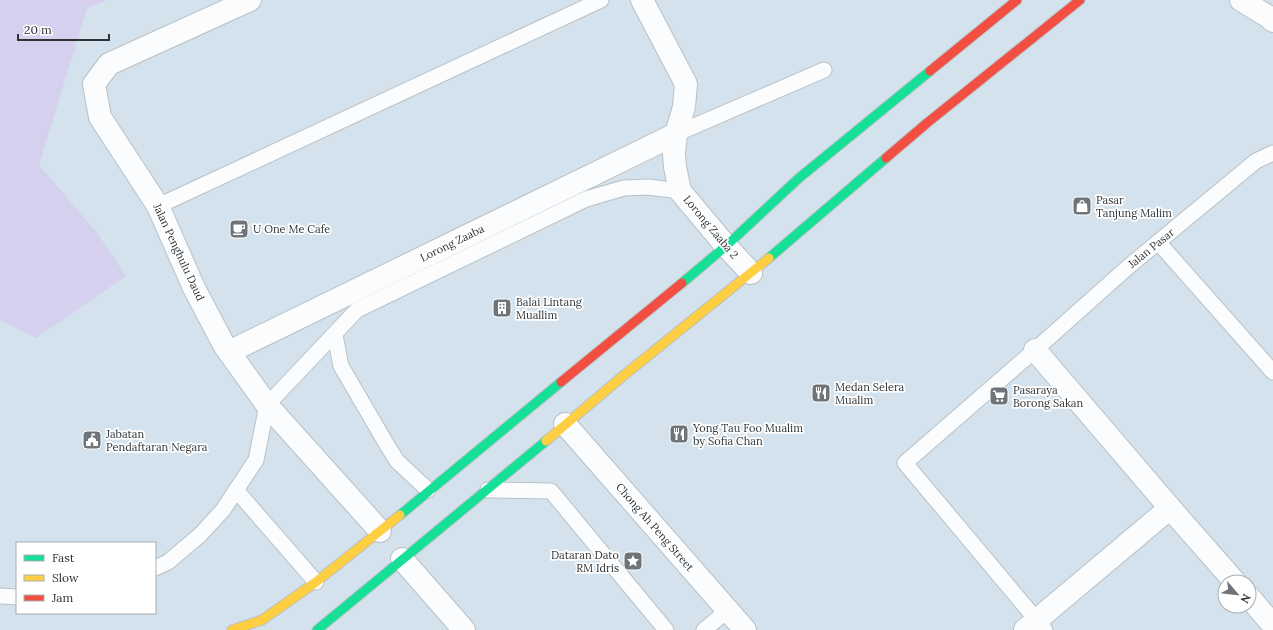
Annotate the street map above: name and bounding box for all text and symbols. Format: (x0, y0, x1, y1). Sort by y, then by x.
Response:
scale bar (18, 16, 109, 42)
text: 20 m (24, 22, 52, 37)
street label: Lorong Zaaba 2 (680, 192, 742, 262)
place label: Pasar Tanjung Malim (1096, 193, 1172, 220)
shop icon: Pasar Tanjung Malim (1071, 195, 1093, 217)
street label: Jalan Penghulu Daud (150, 200, 208, 303)
cafe icon: U One Me Cafe (228, 218, 250, 240)
street label: Lorong Zaaba (418, 221, 487, 265)
place label: U One Me Cafe (253, 222, 330, 236)
street label: Jalan Pasar (1124, 225, 1177, 272)
place label: Balai Lintang Muallim (516, 295, 583, 322)
building icon: Balai Lintang Muallim (491, 297, 513, 319)
place label: Medan Selera Mualim (835, 380, 905, 407)
restaurant icon: Medan Selera Mualim (810, 382, 832, 404)
place label: Pasaraya Borong Sakan (1013, 383, 1084, 410)
supermarket icon: Pasaraya Borong Sakan (988, 385, 1010, 407)
place label: Yong Tau Foo Mualim by Sofia Chan (692, 421, 803, 448)
restaurant icon: Yong Tau Foo Mualim by Sofia Chan (668, 423, 690, 445)
place label: Jabatan Pendaftaran Negara (105, 427, 208, 454)
public building icon: Jabatan Pendaftaran Negara (81, 429, 103, 451)
street label: Chong Ah Peng Street (613, 480, 698, 574)
legend (16, 542, 156, 614)
place label: Dataran Dato RM Idris (551, 548, 619, 575)
text: Fast (52, 550, 75, 565)
place icon: Dataran Dato RM Idris (622, 550, 644, 572)
text: Slow (52, 570, 79, 585)
north arrow (1217, 574, 1257, 614)
text: Jam (51, 590, 73, 605)
text: N (1237, 592, 1254, 606)

